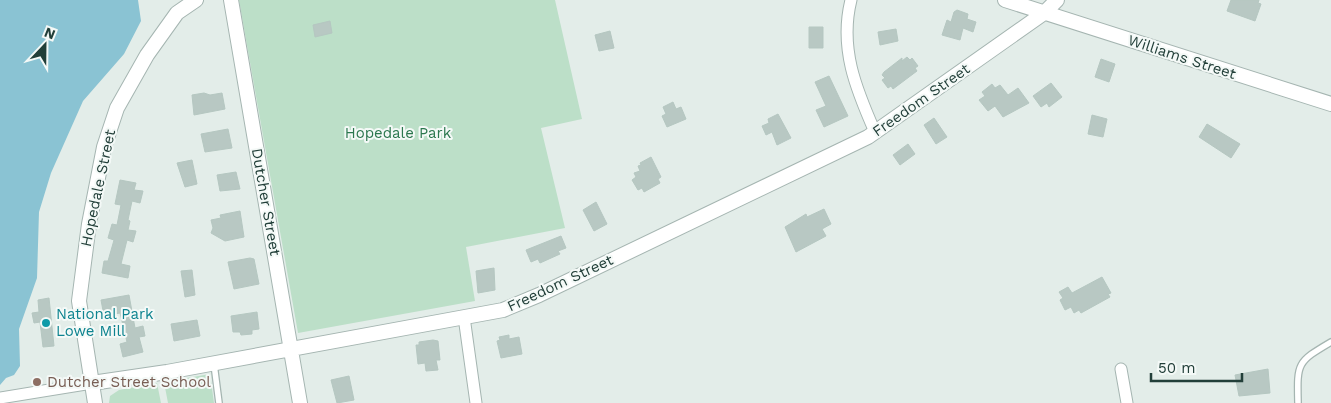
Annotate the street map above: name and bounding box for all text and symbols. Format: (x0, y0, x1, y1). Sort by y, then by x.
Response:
north arrow (20, 20, 70, 70)
text: N (42, 24, 58, 42)
street label: Williams Street (1126, 31, 1239, 83)
street label: Freedom Street (869, 59, 974, 140)
park label: Hopedale Park (345, 124, 452, 142)
street label: Hopedale Street (77, 127, 119, 248)
street label: Dutcher Street (248, 147, 284, 258)
street label: Freedom Street (504, 250, 616, 315)
place label: National Park Lowe Mill (56, 305, 154, 340)
marker: National Park Lowe Mill (40, 317, 52, 329)
scale bar (1151, 350, 1242, 382)
text: 50 m (1158, 359, 1195, 377)
place label: Dutcher Street School (47, 373, 211, 391)
marker: Dutcher Street School (31, 376, 43, 388)

